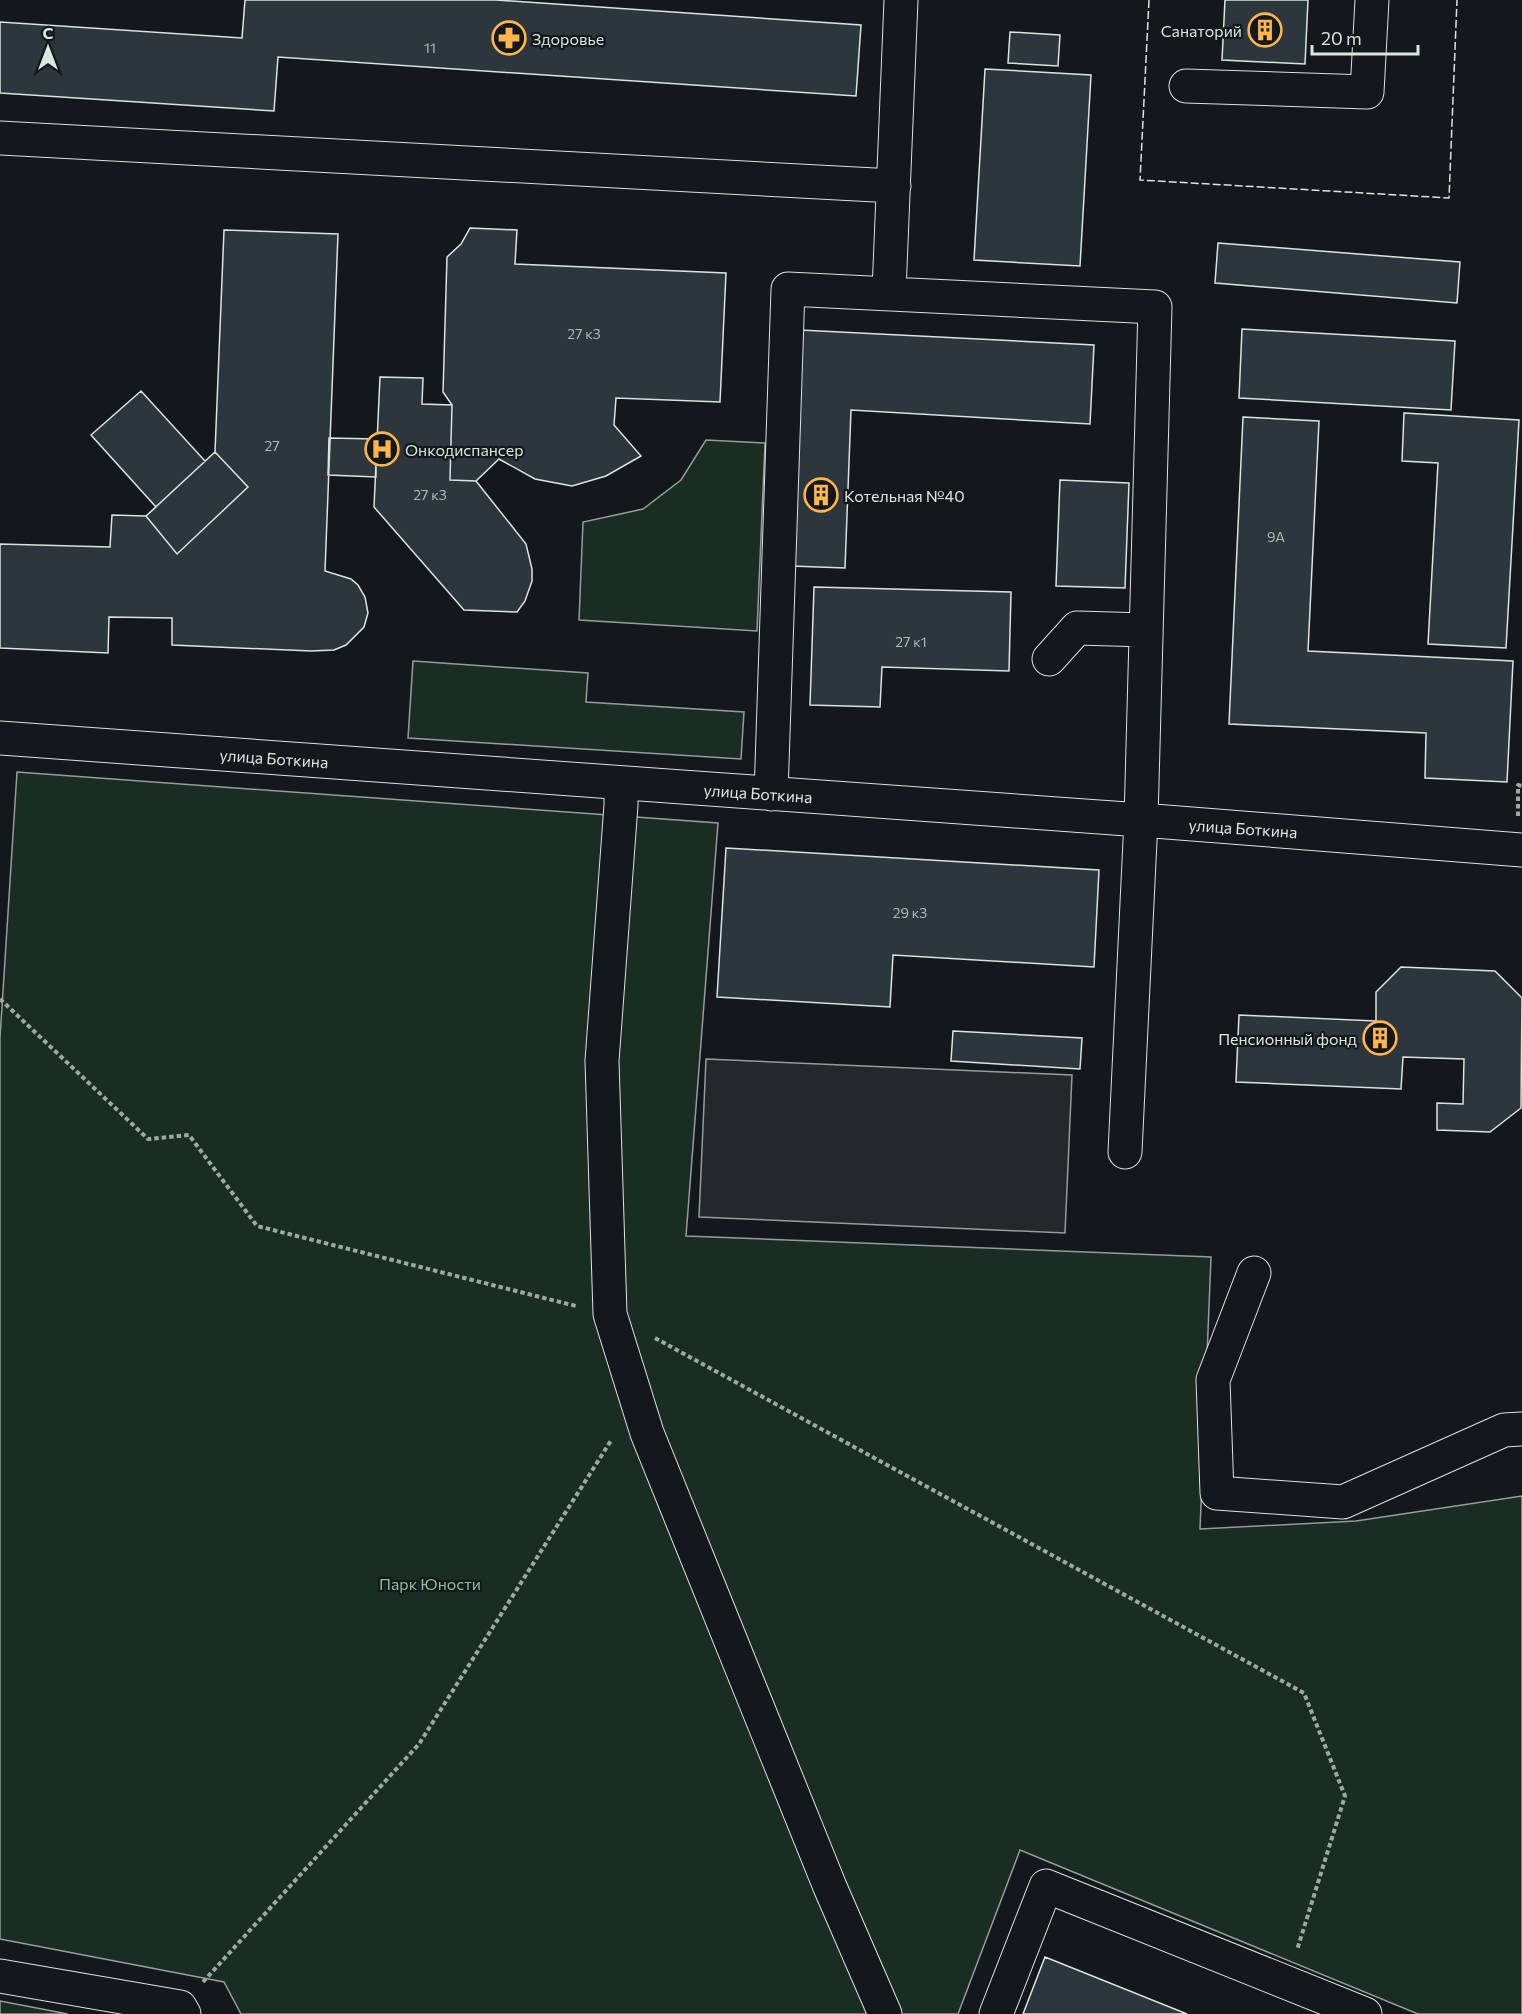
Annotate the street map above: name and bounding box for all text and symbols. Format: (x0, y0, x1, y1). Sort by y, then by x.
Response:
building icon: Санаторий (1247, 12, 1283, 48)
north arrow (18, 18, 78, 78)
scale bar (1312, 18, 1418, 56)
pharmacy icon: Здоровье (491, 20, 527, 56)
place label: Санаторий (1161, 21, 1242, 40)
text: С (43, 23, 54, 42)
text: 20 m (1321, 27, 1362, 49)
place label: Здоровье (532, 29, 604, 48)
house number: 11 (424, 39, 436, 56)
house number: 27 к3 (567, 325, 601, 342)
hospital icon: Онкодиспансер (364, 431, 400, 467)
house number: 27 (264, 437, 280, 454)
place label: Онкодиспансер (405, 440, 524, 459)
building icon: Котельная №40 (803, 477, 839, 513)
house number: 27 к3 (413, 486, 447, 503)
place label: Котельная №40 (844, 486, 965, 505)
house number: 9А (1267, 528, 1285, 545)
house number: 27 к1 (895, 633, 927, 650)
street label: улица Боткина (219, 745, 329, 771)
street label: улица Боткина (703, 780, 813, 806)
street label: улица Боткина (1188, 815, 1298, 841)
house number: 29 к3 (893, 904, 927, 921)
building icon: Пенсионный фонд (1362, 1020, 1398, 1056)
place label: Пенсионный фонд (1218, 1029, 1358, 1048)
park label: Парк Юности (379, 1574, 481, 1593)

